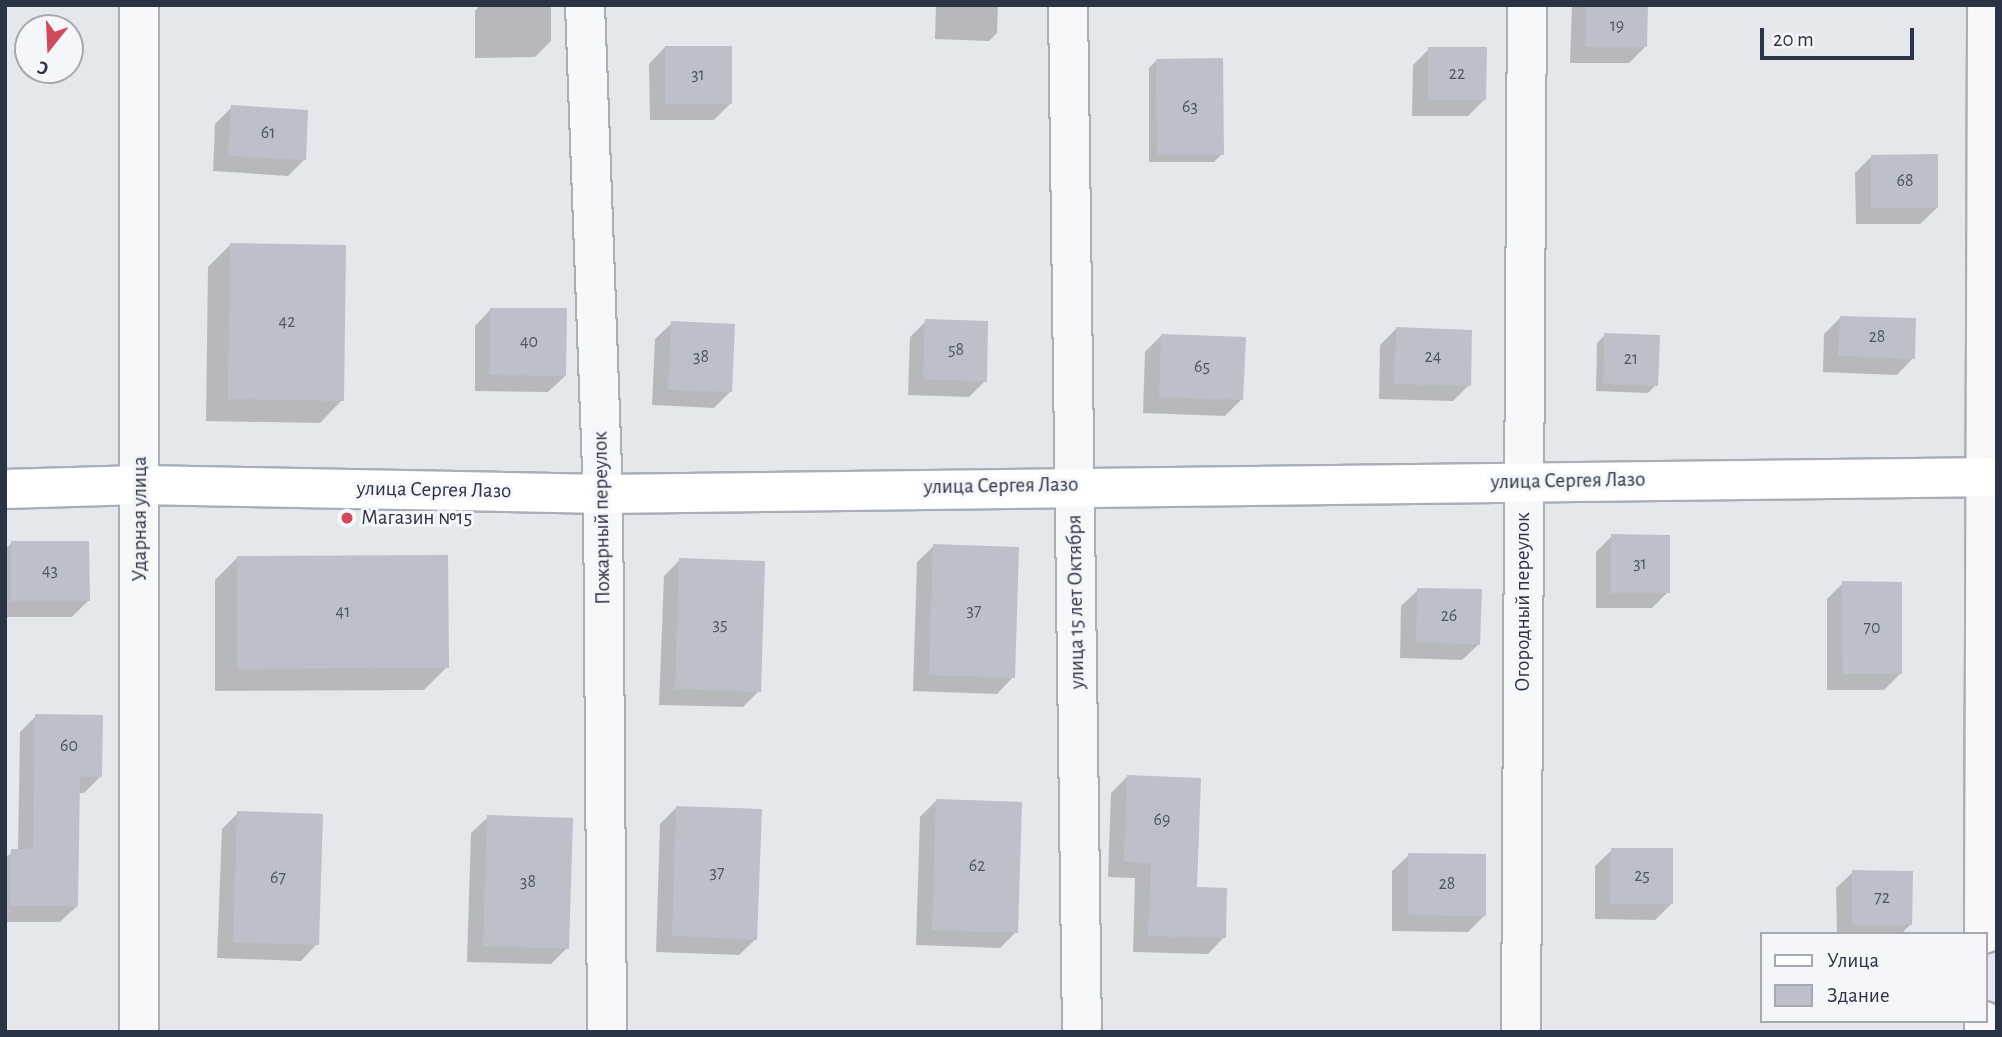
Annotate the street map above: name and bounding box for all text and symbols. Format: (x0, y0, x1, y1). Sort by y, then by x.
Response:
north arrow (14, 14, 84, 84)
scale bar (1764, 14, 1918, 58)
house number: 19 (1610, 15, 1624, 37)
text: 20 m (1773, 29, 1814, 50)
text: С (35, 57, 51, 78)
house number: 22 (1449, 63, 1465, 85)
house number: 31 (691, 64, 705, 86)
house number: 63 (1182, 96, 1198, 118)
house number: 61 (261, 122, 275, 144)
house number: 68 (1897, 170, 1913, 192)
house number: 42 (279, 311, 295, 333)
house number: 28 (1869, 326, 1885, 348)
house number: 40 (520, 331, 538, 353)
house number: 58 (948, 339, 964, 361)
house number: 38 (693, 346, 709, 368)
house number: 24 (1425, 346, 1441, 368)
house number: 21 (1624, 348, 1638, 370)
house number: 65 (1194, 356, 1210, 378)
street label: Пожарный переулок (588, 431, 616, 605)
street label: Ударная улица (127, 456, 153, 582)
street label: улица Сергея Лазо (1490, 467, 1646, 495)
street label: улица Сергея Лазо (923, 472, 1079, 500)
street label: улица Сергея Лазо (356, 476, 512, 504)
place label: Магазин №15 (361, 505, 472, 531)
marker: Магазин №15 (339, 510, 355, 526)
street label: Огородный переулок (1510, 512, 1536, 692)
street label: улица 15 лет Октября (1062, 515, 1090, 689)
house number: 31 (1633, 553, 1647, 575)
house number: 43 (42, 560, 58, 582)
house number: 37 (967, 600, 981, 622)
house number: 41 (336, 601, 350, 623)
house number: 26 (1441, 605, 1457, 627)
house number: 35 (713, 614, 727, 636)
house number: 70 (1863, 617, 1881, 639)
house number: 60 (60, 735, 78, 757)
house number: 69 (1154, 809, 1170, 831)
house number: 62 (969, 855, 985, 877)
house number: 37 (710, 862, 724, 884)
house number: 25 (1634, 865, 1650, 887)
house number: 67 (270, 867, 286, 889)
house number: 38 (520, 871, 536, 893)
house number: 28 (1439, 873, 1455, 895)
house number: 72 (1874, 887, 1890, 909)
legend (1760, 932, 1988, 1023)
text: Улица (1827, 950, 1879, 971)
text: Здание (1827, 985, 1890, 1006)

